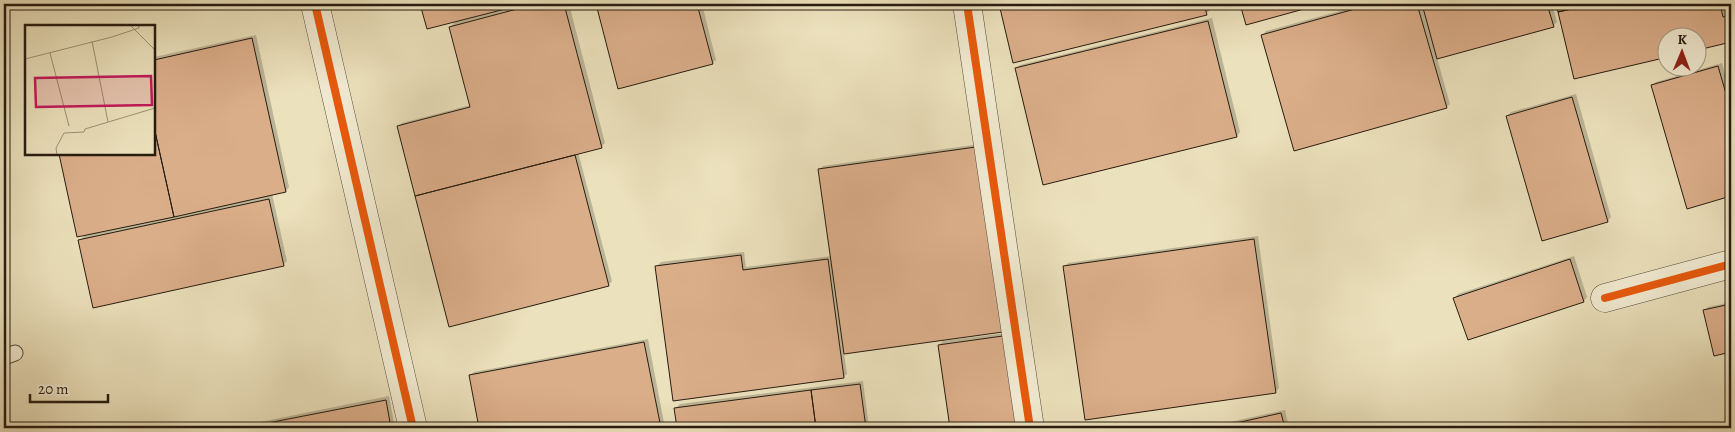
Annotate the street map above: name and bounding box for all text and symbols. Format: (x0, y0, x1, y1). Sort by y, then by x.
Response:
inset map (25, 25, 155, 155)
north arrow (1658, 28, 1708, 78)
text: K (1677, 30, 1688, 49)
scale bar (30, 372, 108, 404)
text: 20 m (38, 379, 69, 399)

